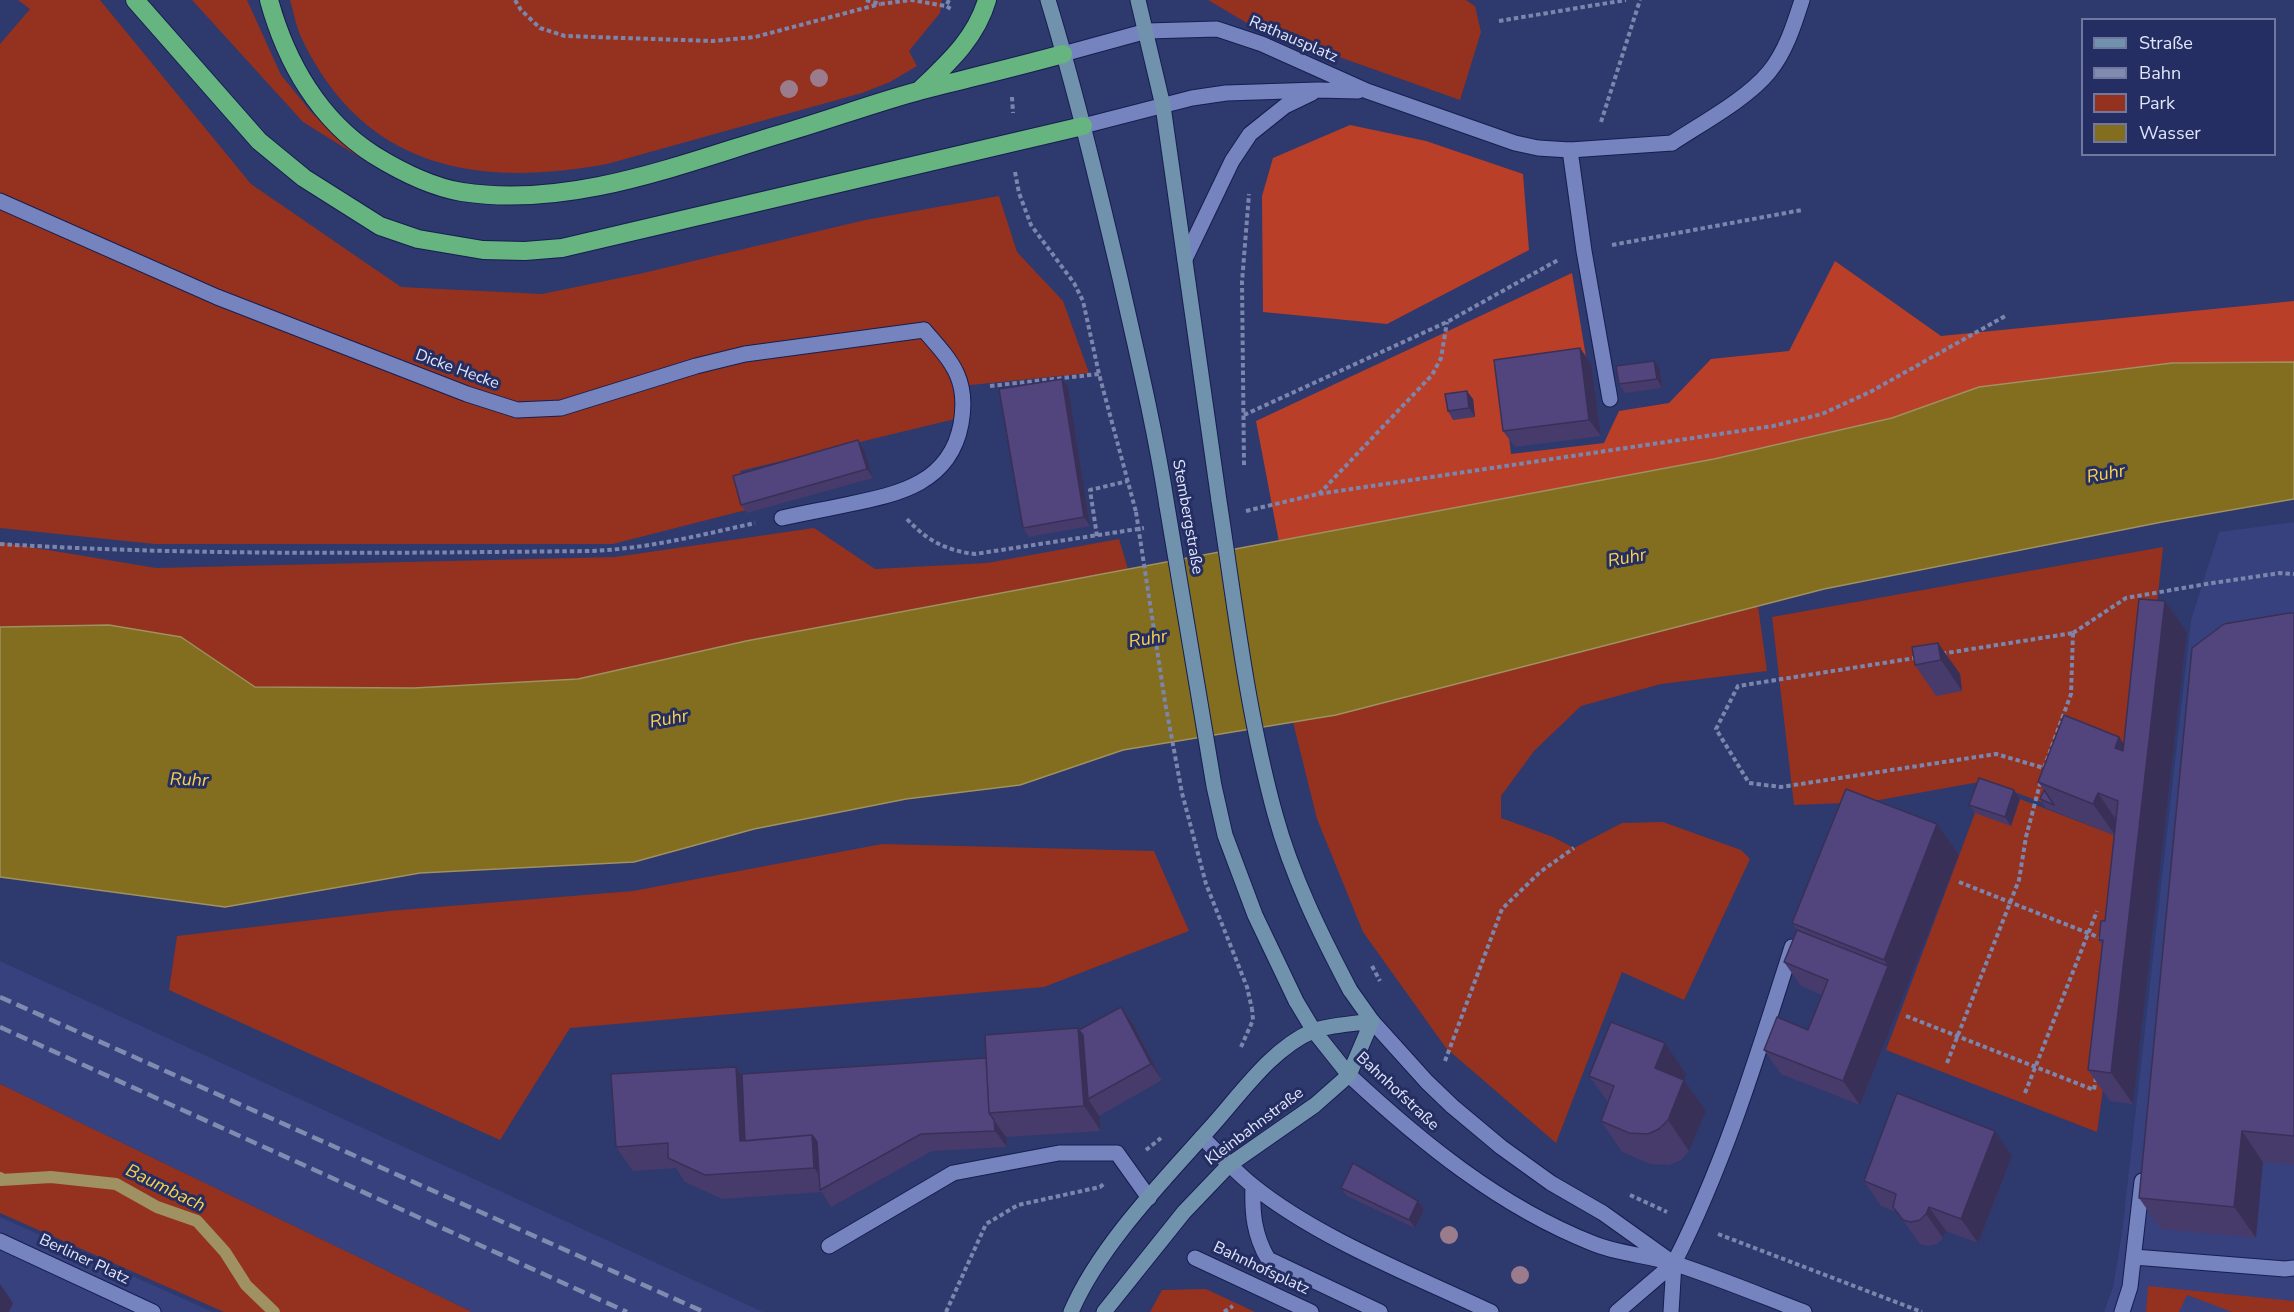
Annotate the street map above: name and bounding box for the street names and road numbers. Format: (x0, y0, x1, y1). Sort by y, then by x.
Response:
street label: Rathausplatz (1246, 13, 1340, 67)
street label: Dicke Hecke (412, 346, 502, 394)
street label: Stembergstraße (1167, 458, 1207, 576)
street label: Bahnhofstraße (1352, 1049, 1442, 1135)
street label: Kleinbahnstraße (1202, 1084, 1308, 1170)
street label: Berliner Platz (36, 1231, 132, 1289)
street label: Bahnhofsplatz (1210, 1238, 1312, 1300)

